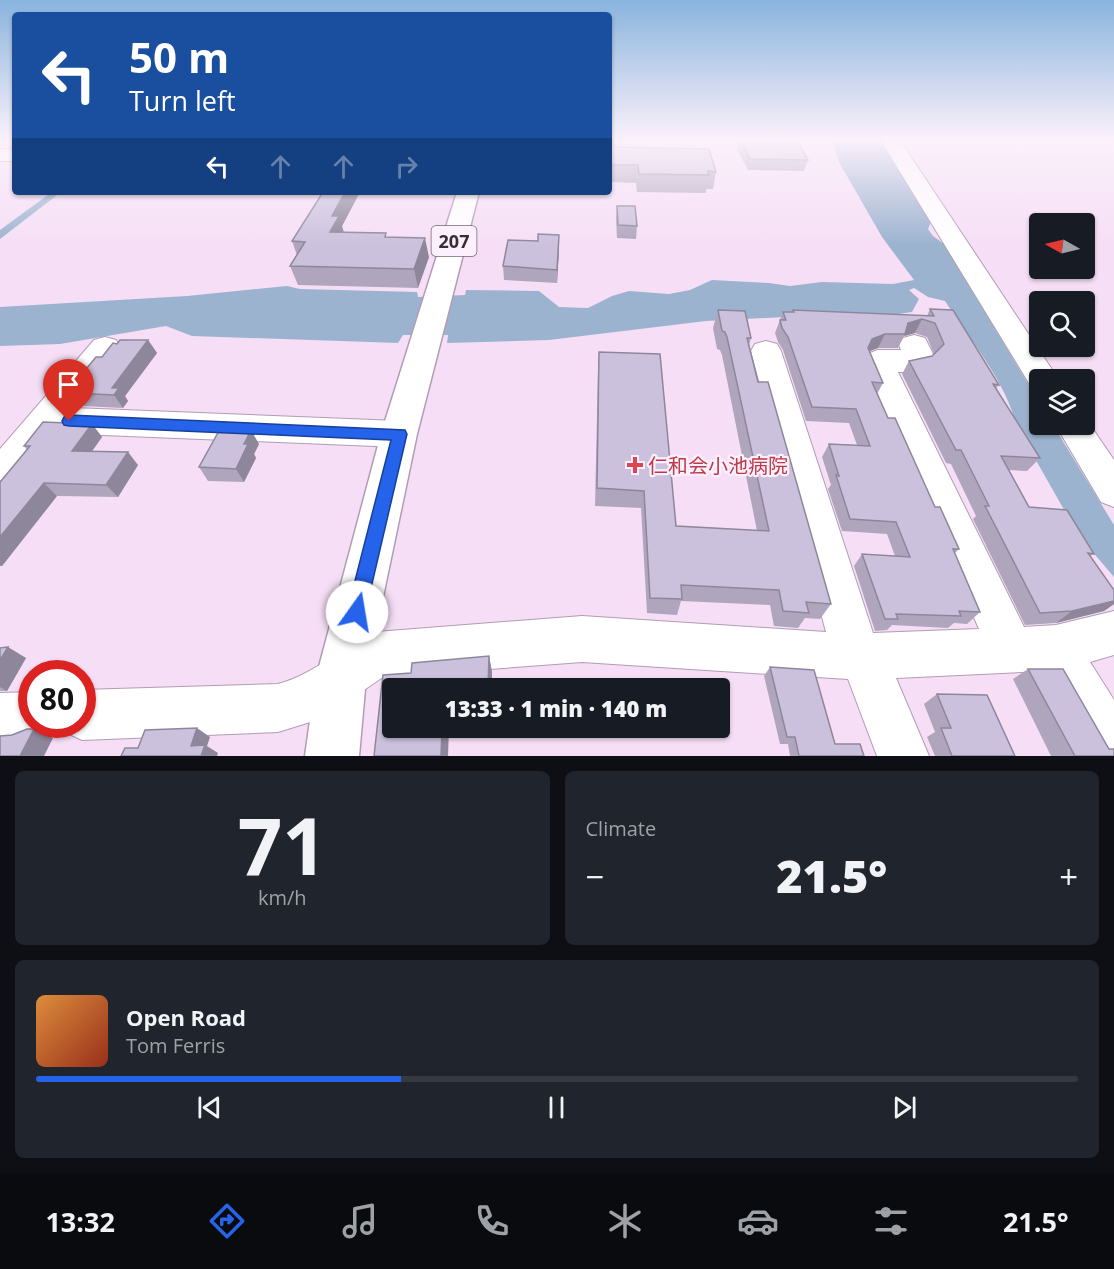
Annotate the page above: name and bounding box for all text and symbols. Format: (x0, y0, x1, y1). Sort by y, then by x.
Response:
text: 50 m (129, 28, 229, 85)
icon: left (30, 36, 108, 114)
text: Turn left (129, 82, 236, 119)
icon: left (201, 150, 234, 183)
icon: ahead (264, 150, 297, 183)
icon: ahead (327, 150, 360, 183)
icon: right (390, 150, 423, 183)
north arrow (1029, 213, 1095, 279)
map controls (1029, 213, 1095, 435)
road number: 207 (432, 226, 476, 256)
button: search (1029, 291, 1095, 357)
pin (43, 359, 94, 421)
icon: arrive (52, 368, 85, 401)
button: layers (1029, 369, 1095, 435)
place label: 仁和会小池病院 (648, 452, 788, 479)
marker: 仁和会小池病院 (626, 456, 644, 474)
position arrow (325, 580, 389, 644)
speed limit sign: 80 (18, 660, 96, 738)
text: 13:33 · 1 min · 140 m (445, 693, 667, 723)
text: 71 (238, 792, 327, 898)
text: Climate (586, 815, 656, 842)
text: 21.5° (776, 845, 887, 906)
text: − (586, 854, 604, 899)
text: + (1059, 854, 1078, 899)
text: km/h (258, 884, 307, 911)
text: Open Road (126, 1002, 246, 1032)
text: Tom Ferris (126, 1032, 225, 1059)
icon: previous (193, 1091, 226, 1124)
icon: pause (540, 1091, 573, 1124)
icon: next (888, 1091, 921, 1124)
icon: directions (206, 1200, 248, 1242)
icon: music (339, 1200, 381, 1242)
icon: phone (471, 1200, 513, 1242)
icon: climate (604, 1200, 646, 1242)
icon: car (737, 1200, 779, 1242)
icon: filters (870, 1200, 912, 1242)
text: 13:32 (45, 1203, 115, 1240)
text: 21.5° (1003, 1203, 1068, 1240)

